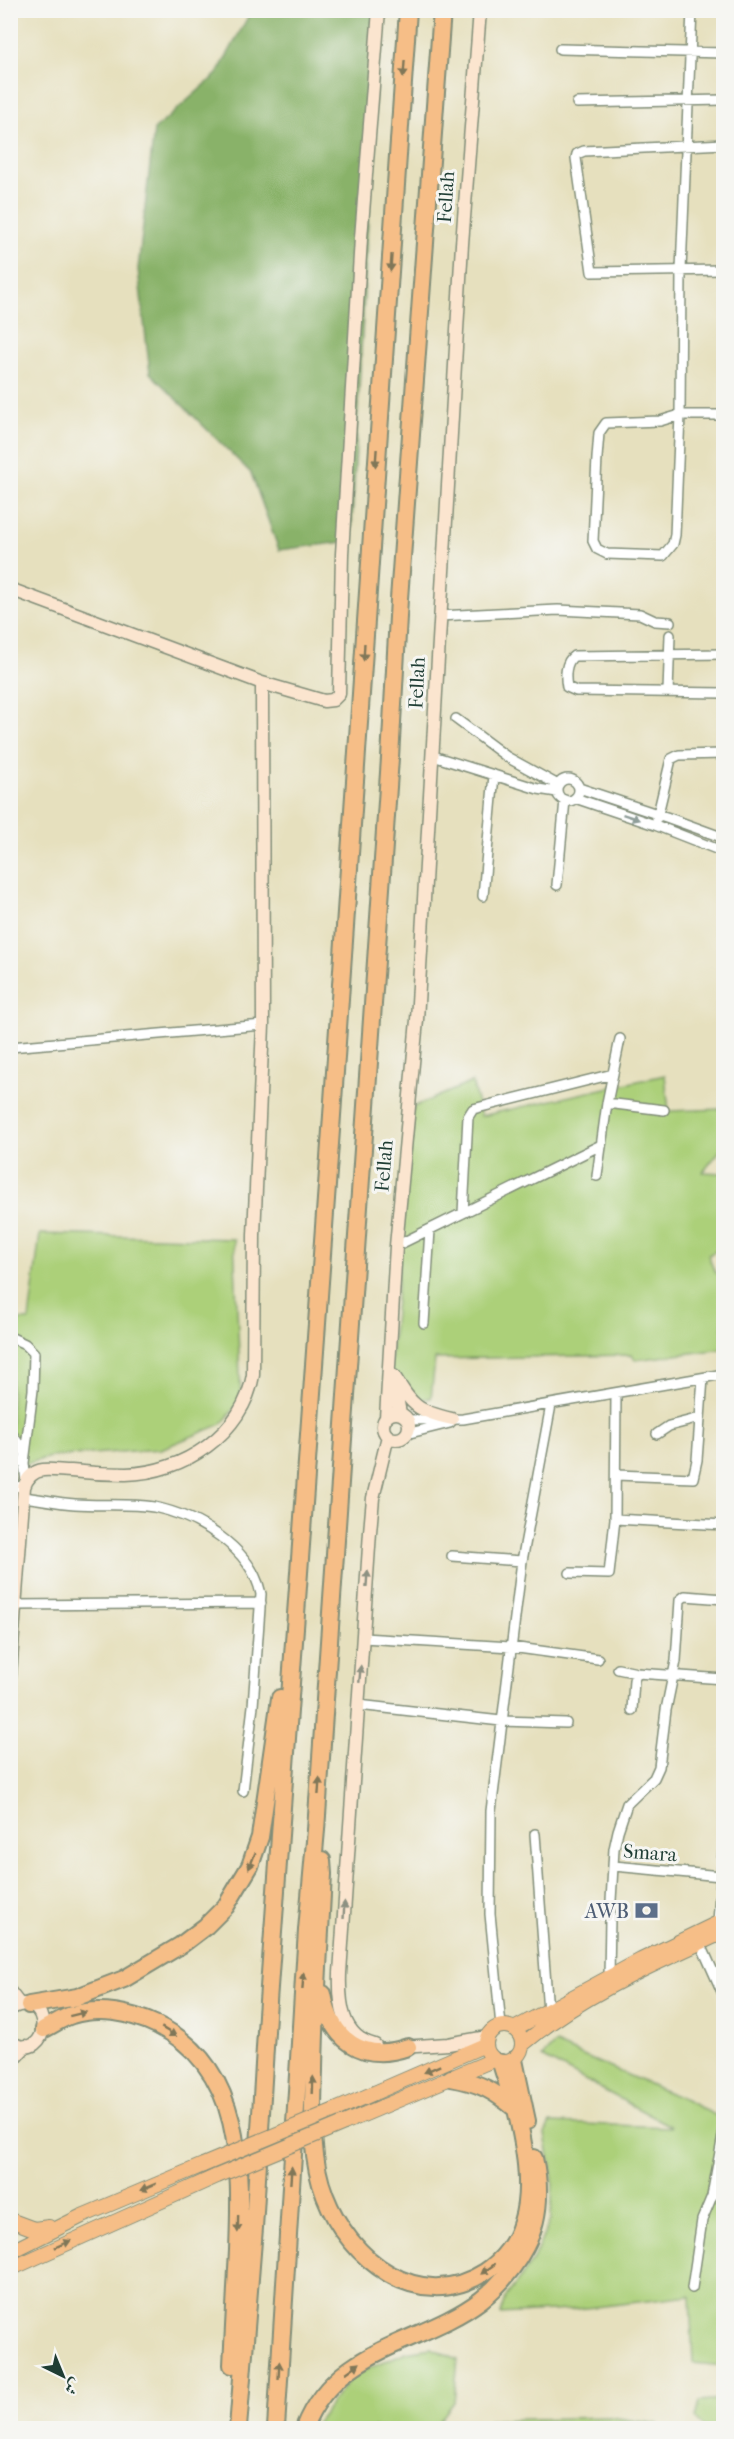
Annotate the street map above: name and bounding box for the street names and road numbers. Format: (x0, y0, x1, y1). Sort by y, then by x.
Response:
street label: Fellah (433, 169, 459, 224)
street label: Fellah (404, 656, 430, 710)
street label: Fellah (370, 1138, 398, 1193)
street label: Smara (622, 1840, 678, 1866)

